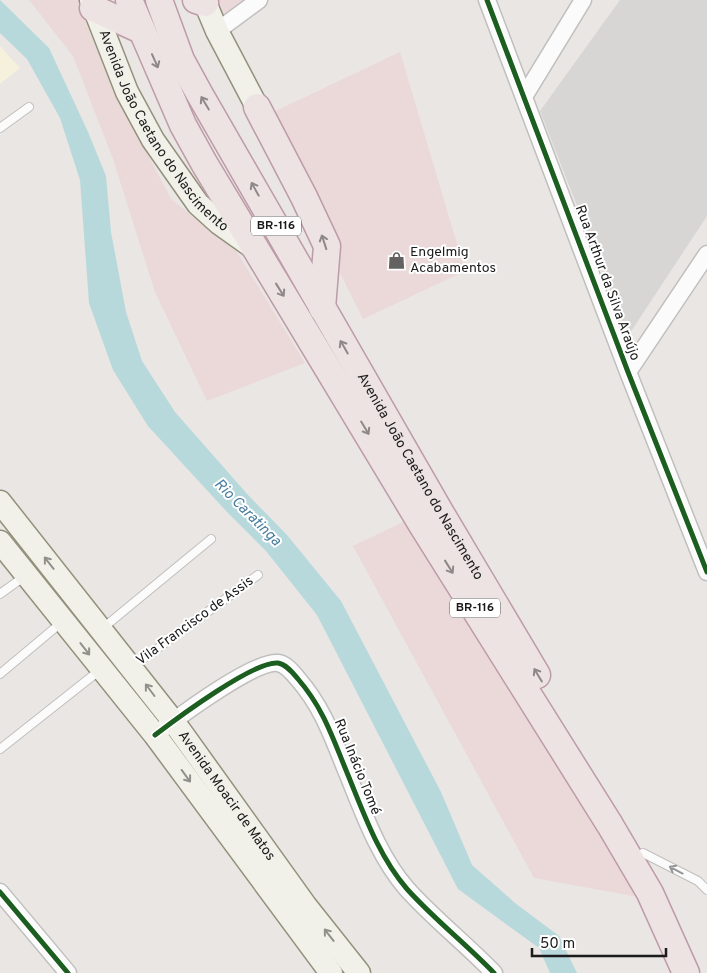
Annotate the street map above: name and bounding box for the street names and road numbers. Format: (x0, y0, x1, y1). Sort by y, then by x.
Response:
street label: Avenida João Caetano do Nascimento (95, 27, 232, 236)
street label: Rua Arthur da Silva Araújo (571, 203, 643, 363)
road number: BR-116 (251, 217, 301, 236)
street label: Avenida João Caetano do Nascimento (353, 370, 487, 583)
street label: Vila Francisco de Assis (133, 573, 257, 669)
road number: BR-116 (450, 598, 500, 618)
street label: Rua Inácio Tomé (330, 716, 384, 818)
street label: Avenida Moacir de Matos (174, 727, 279, 864)

